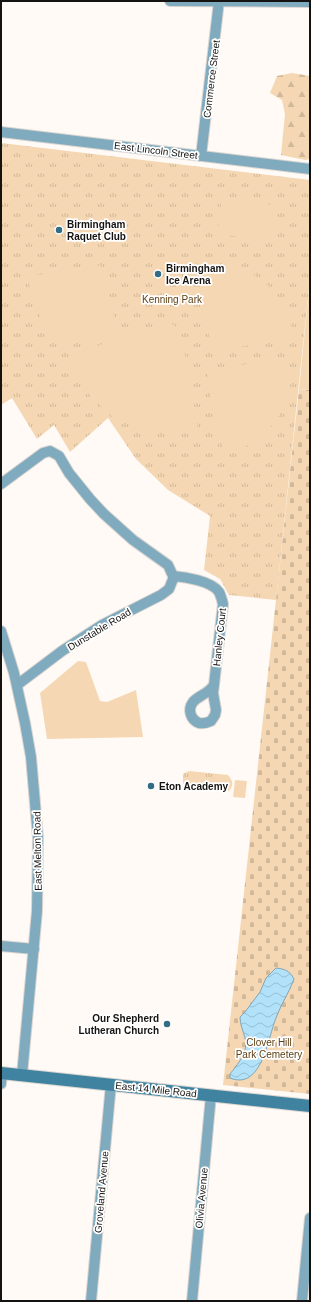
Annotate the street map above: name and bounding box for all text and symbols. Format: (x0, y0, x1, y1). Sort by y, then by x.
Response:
street label: Commerce Street (201, 39, 222, 119)
street label: East Lincoln Street (114, 140, 198, 161)
place label: Birmingham Raquet Club (67, 219, 126, 242)
marker: Birmingham Raquet Club (54, 225, 64, 235)
place label: Birmingham Ice Arena (166, 263, 224, 286)
marker: Birmingham Ice Arena (153, 269, 163, 279)
park label: Kenning Park (142, 294, 203, 305)
street label: Dunstable Road (66, 606, 133, 653)
street label: Hanley Court (211, 607, 228, 667)
marker: Eton Academy (146, 781, 156, 791)
place label: Eton Academy (159, 781, 229, 792)
street label: East Melton Road (31, 811, 44, 891)
place label: Our Shepherd Lutheran Church (78, 1013, 159, 1036)
marker: Our Shepherd Lutheran Church (162, 1019, 172, 1029)
park label: Clover Hill Park Cemetery (236, 1037, 302, 1060)
street label: East 14 Mile Road (115, 1080, 197, 1099)
street label: Groveland Avenue (92, 1150, 111, 1233)
street label: Olivia Avenue (193, 1167, 210, 1229)

